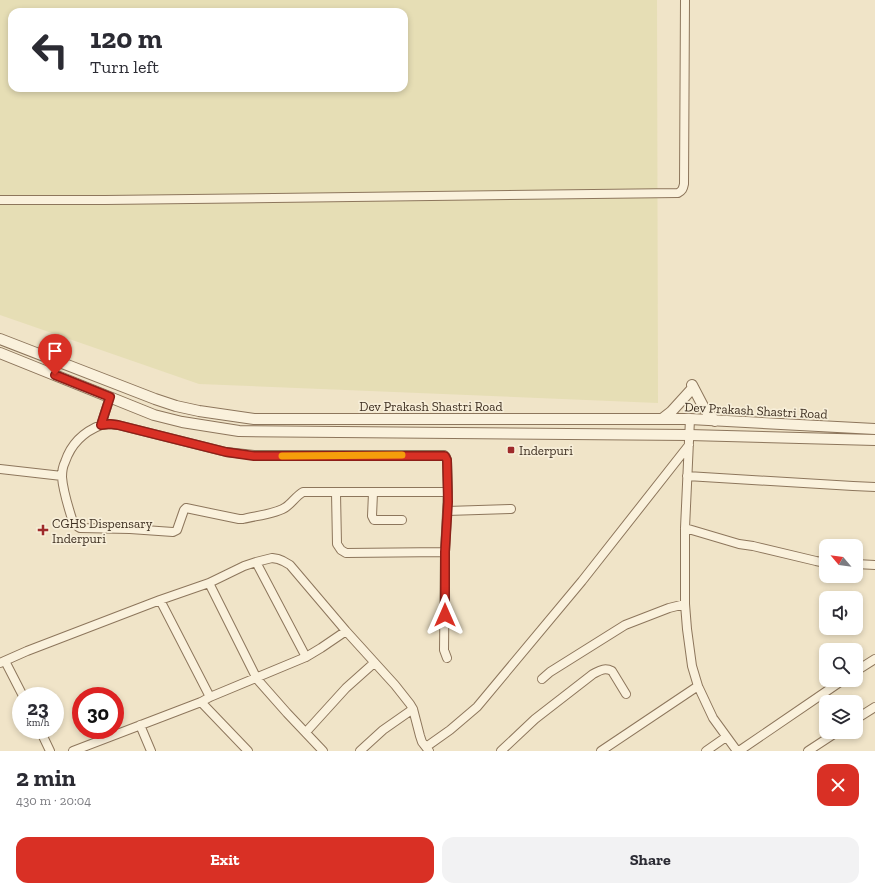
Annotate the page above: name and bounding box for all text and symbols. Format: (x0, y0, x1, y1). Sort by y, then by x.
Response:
text: 120 m (90, 22, 162, 55)
icon: left (24, 24, 76, 76)
text: Turn left (90, 56, 159, 78)
pin (38, 334, 72, 375)
icon: arrive (44, 340, 66, 362)
street label: Dev Prakash Shastri Road (359, 399, 503, 414)
street label: Dev Prakash Shastri Road (684, 399, 828, 422)
place label: Inderpuri (519, 443, 573, 458)
marker: Inderpuri (506, 445, 516, 455)
place label: CGHS Dispensary Inderpuri (52, 516, 153, 546)
marker: CGHS Dispensary Inderpuri (37, 524, 49, 536)
north arrow (819, 539, 863, 583)
map controls (819, 539, 863, 739)
button: sound (819, 591, 863, 635)
position arrow (424, 594, 466, 636)
button: search (819, 643, 863, 687)
speed limit sign: 30 (72, 687, 124, 739)
button: layers (819, 695, 863, 739)
text: 23 (27, 696, 49, 720)
text: km/h (27, 717, 49, 729)
text: 2 min (16, 763, 76, 792)
button: close (817, 764, 859, 806)
text: 430 m · 20:04 (16, 793, 91, 808)
button: Exit (16, 837, 434, 883)
button: Share (442, 837, 859, 883)

